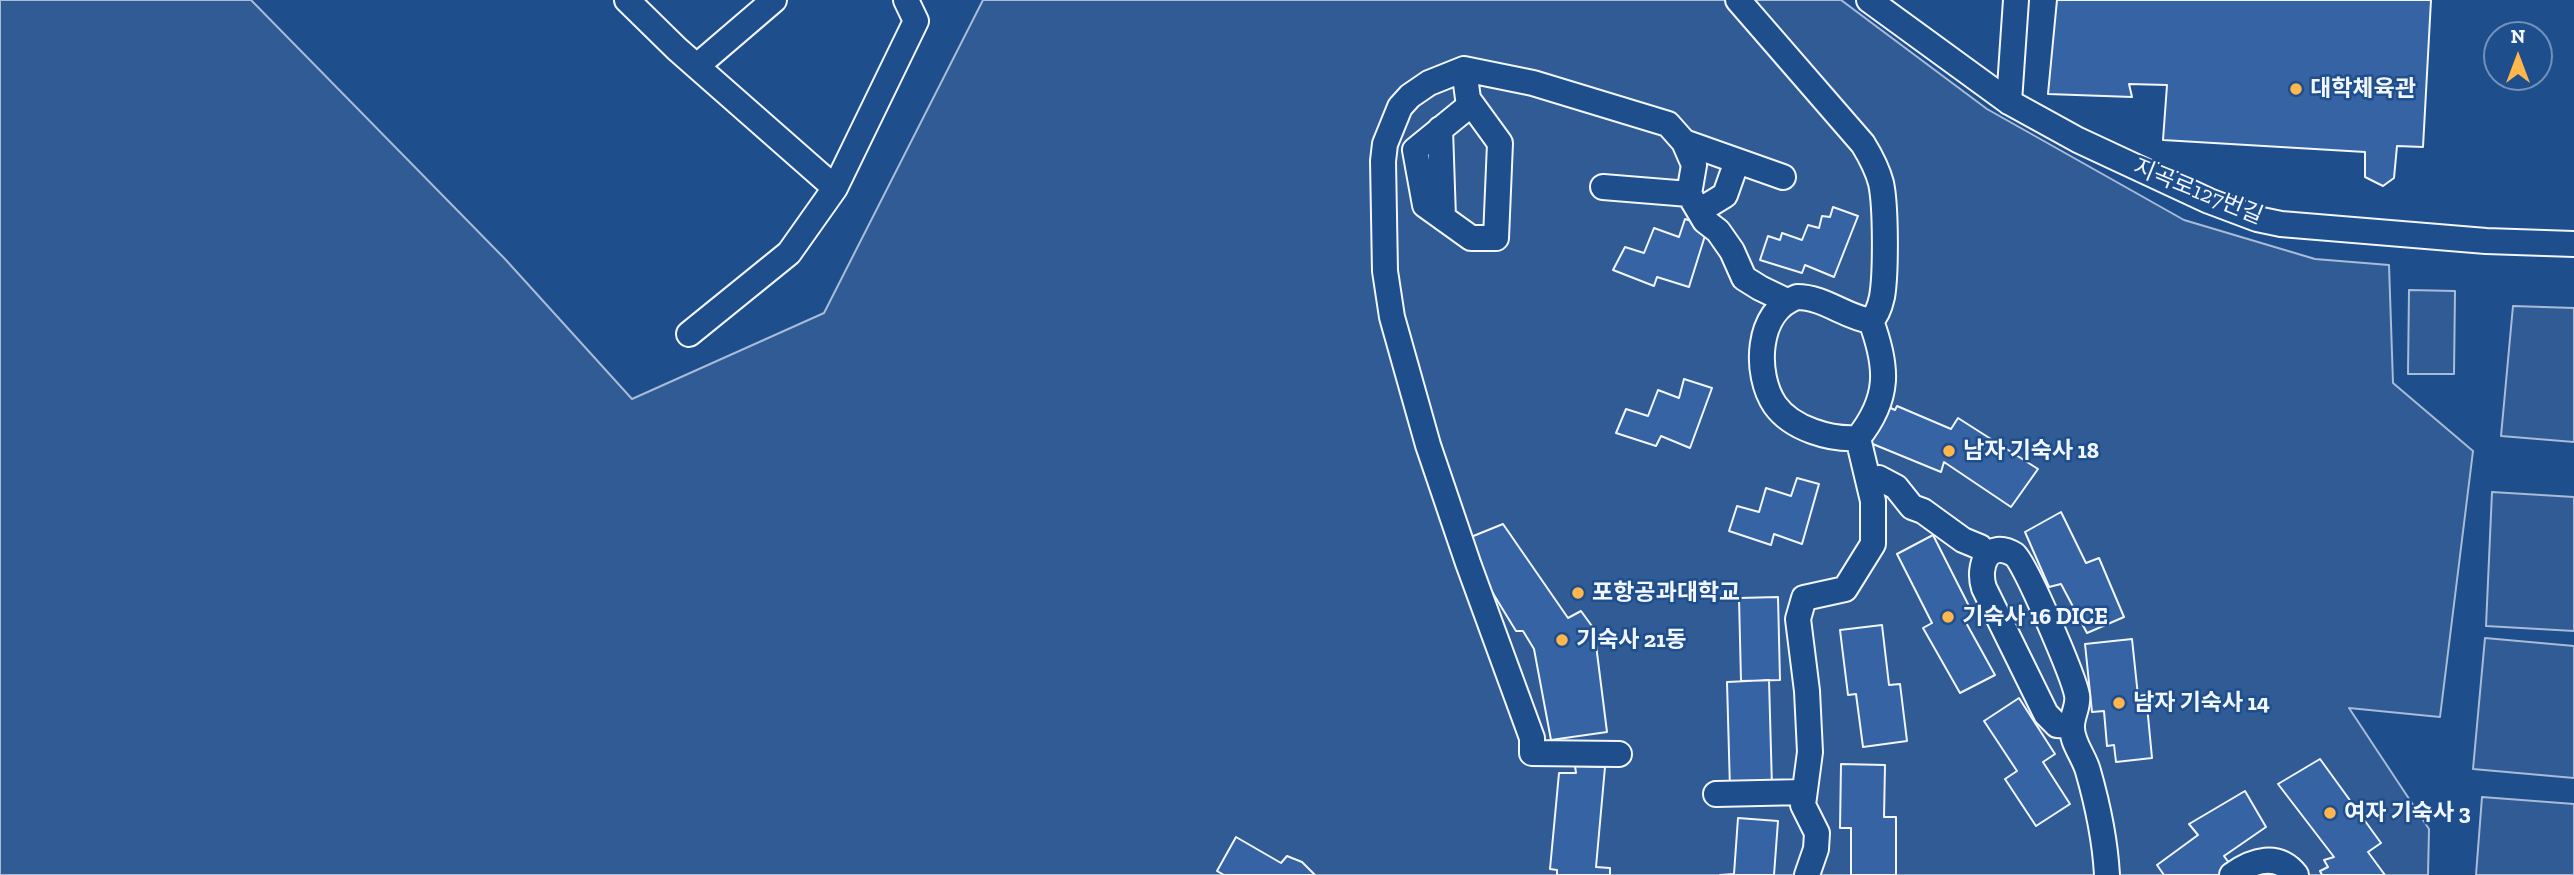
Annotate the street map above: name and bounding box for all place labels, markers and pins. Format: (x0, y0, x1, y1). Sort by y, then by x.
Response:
place label: 대학체육관 (2310, 75, 2416, 103)
marker: 대학체육관 (2288, 81, 2304, 97)
place label: 남자 기숙사 18 (1963, 437, 2099, 465)
marker: 남자 기숙사 18 (1941, 443, 1957, 459)
place label: 포항공과대학교 (1592, 579, 1740, 607)
marker: 포항공과대학교 (1570, 585, 1586, 601)
place label: 기숙사 16 DICE (1962, 603, 2108, 631)
marker: 기숙사 16 DICE (1940, 609, 1956, 625)
place label: 기숙사 21동 (1576, 626, 1687, 654)
marker: 기숙사 21동 (1554, 632, 1570, 648)
place label: 남자 기숙사 14 (2133, 689, 2270, 717)
marker: 남자 기숙사 14 (2111, 695, 2127, 711)
place label: 여자 기숙사 3 (2344, 799, 2471, 827)
marker: 여자 기숙사 3 (2322, 805, 2338, 821)

